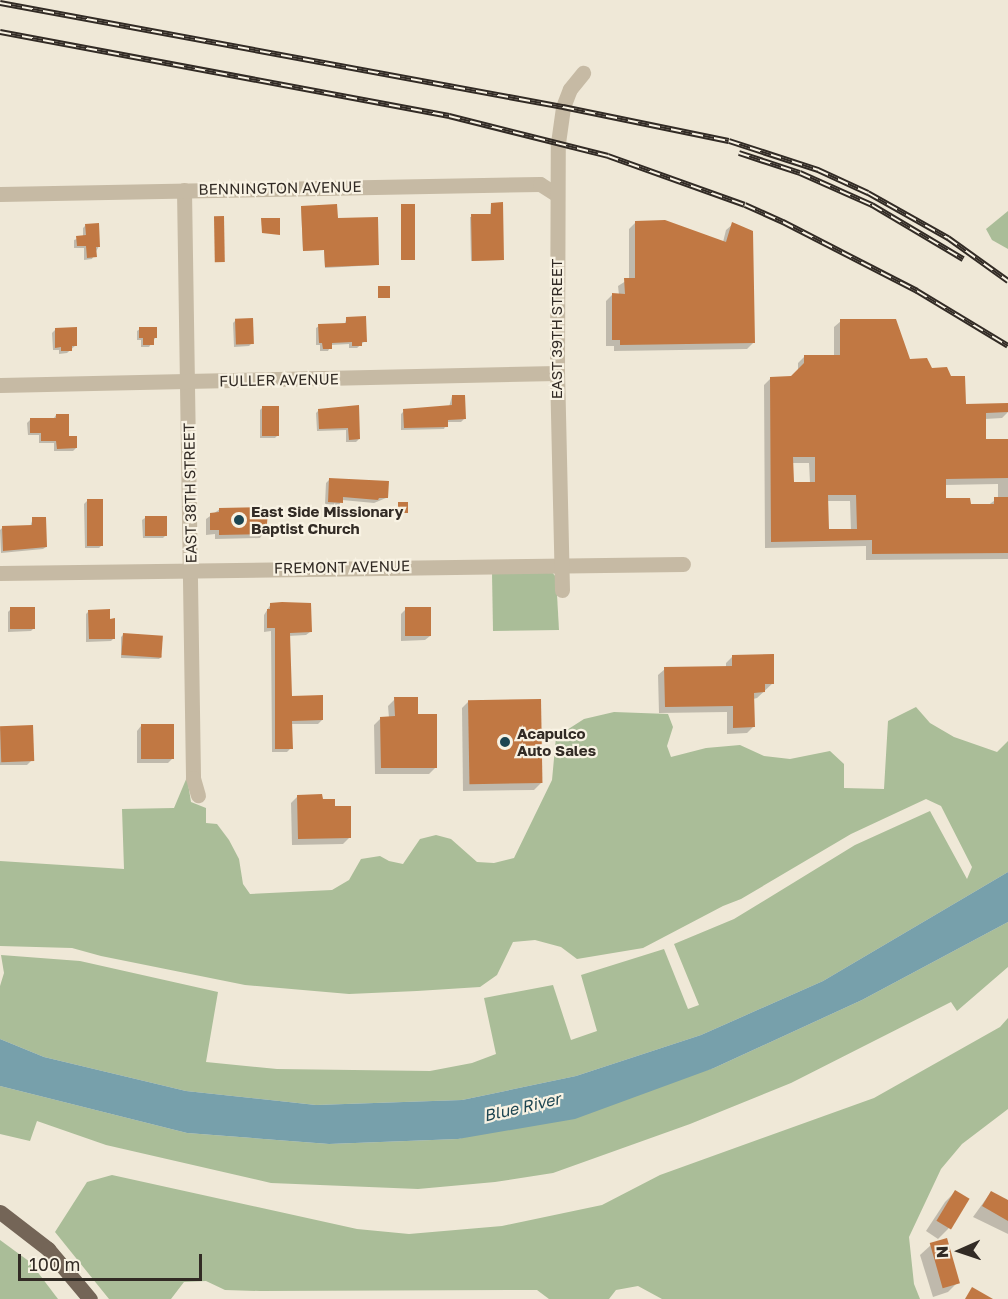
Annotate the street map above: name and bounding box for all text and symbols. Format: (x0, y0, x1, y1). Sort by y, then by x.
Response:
street label: BENNINGTON AVENUE (198, 178, 362, 198)
street label: EAST 39TH STREET (548, 259, 566, 399)
street label: FULLER AVENUE (219, 370, 339, 390)
street label: EAST 38TH STREET (180, 423, 200, 563)
place label: East Side Missionary Baptist Church (251, 502, 403, 537)
marker: East Side Missionary Baptist Church (232, 513, 246, 527)
street label: FREMONT AVENUE (274, 557, 410, 577)
place label: Acapulco Auto Sales (517, 724, 596, 759)
marker: Acapulco Auto Sales (498, 735, 512, 749)
water label: Blue River (482, 1089, 562, 1125)
north arrow (930, 1221, 990, 1281)
scale bar (21, 1242, 206, 1280)
text: N (932, 1245, 952, 1259)
text: 100 m (29, 1253, 80, 1275)

